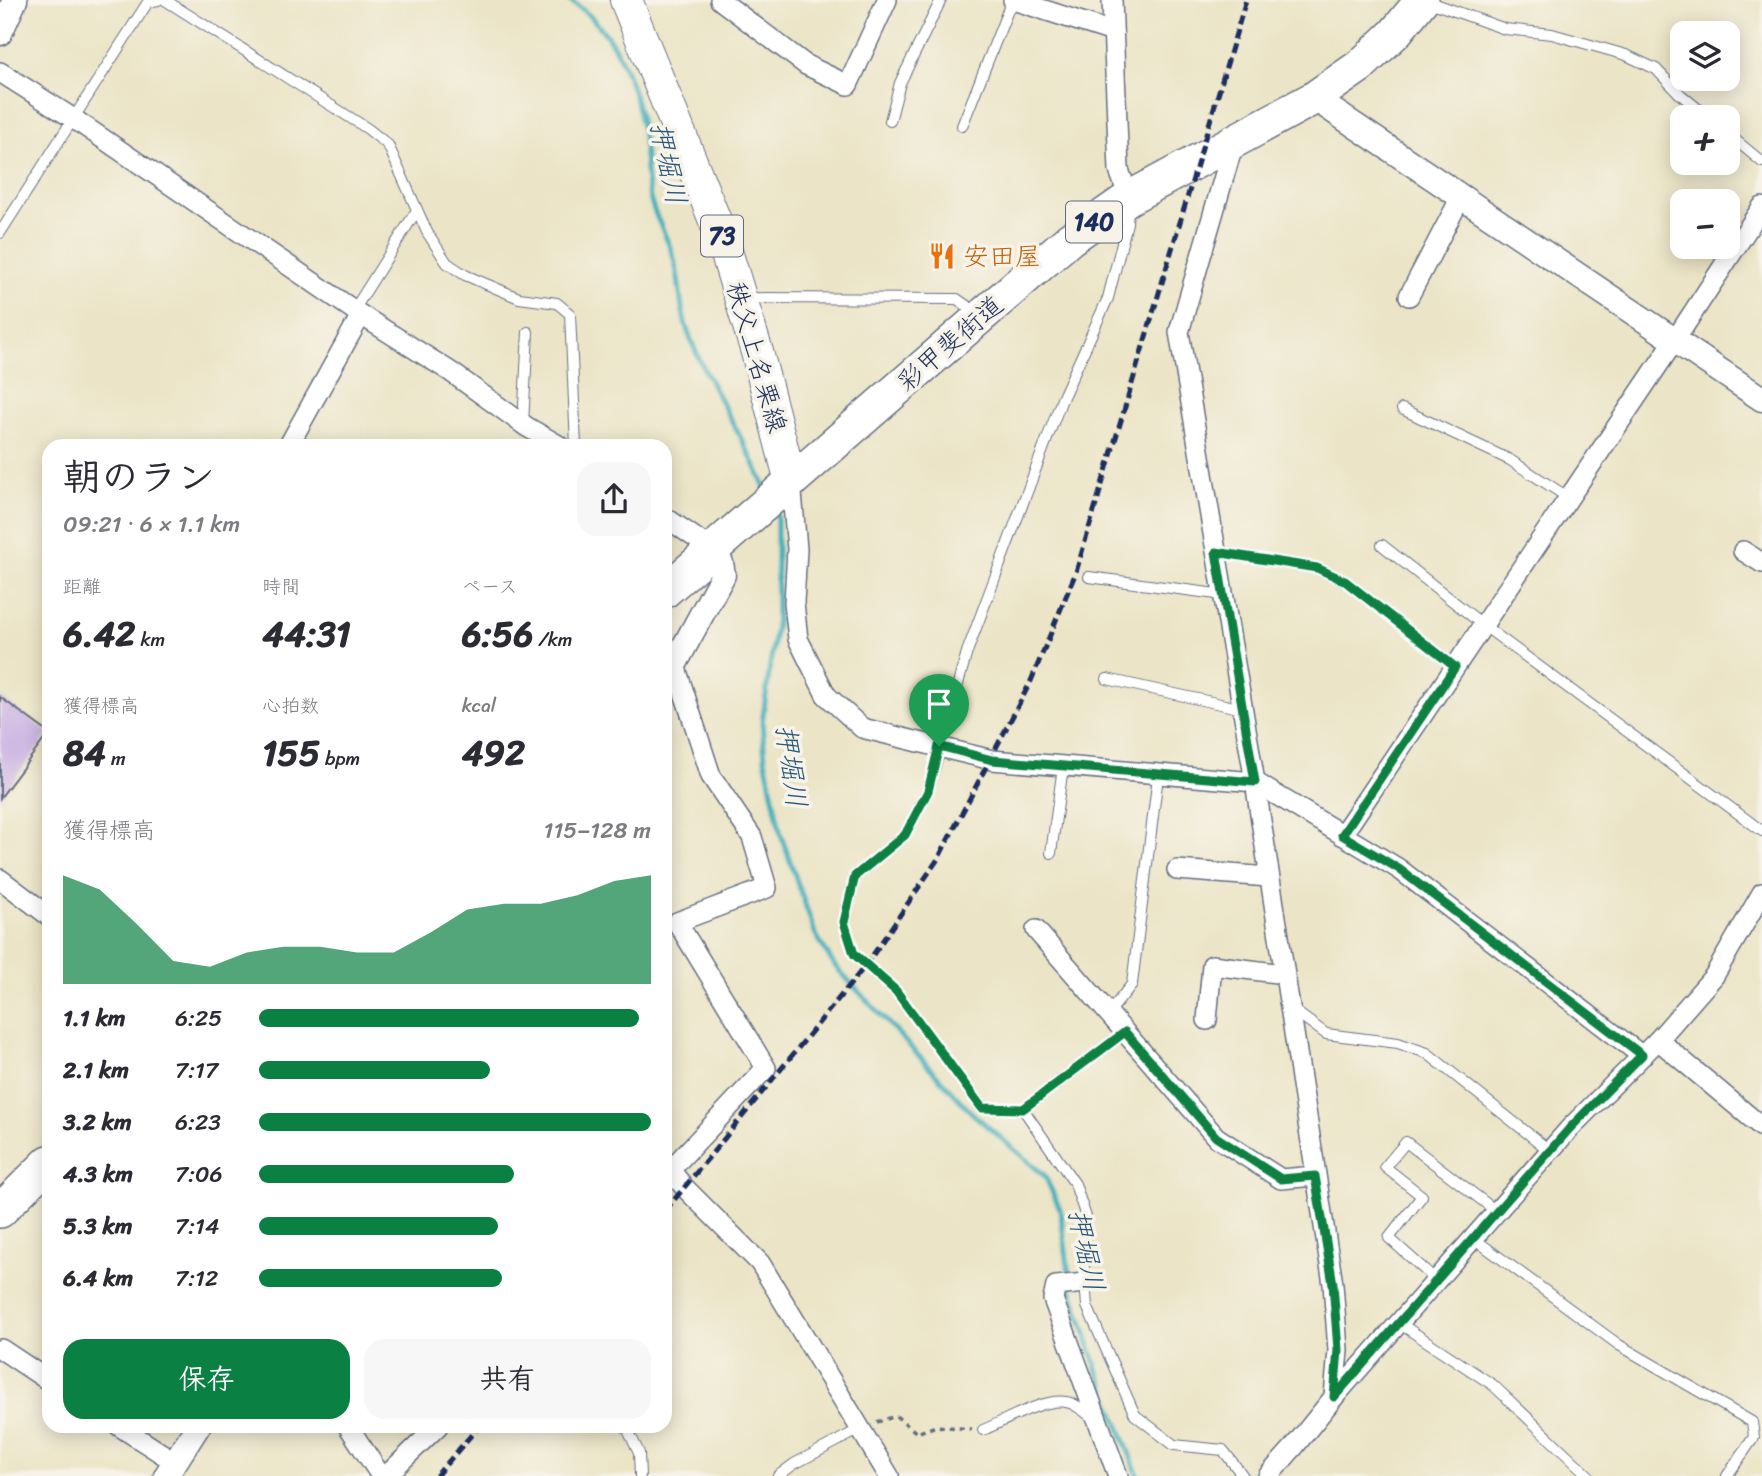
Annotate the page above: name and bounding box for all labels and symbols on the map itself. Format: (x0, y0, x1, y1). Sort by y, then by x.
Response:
water label: 押堀川 (636, 117, 701, 209)
road number: 140 (1066, 202, 1122, 243)
road number: 73 (701, 216, 743, 256)
place label: 安田屋 (963, 233, 1041, 279)
restaurant icon: 安田屋 (927, 241, 957, 271)
street label: 秩父上名栗線 (713, 276, 801, 438)
street label: 彩甲斐街道 (886, 283, 1014, 403)
pin (909, 674, 969, 746)
water label: 押堀川 (761, 721, 822, 811)
water label: 押堀川 (1054, 1204, 1119, 1296)

